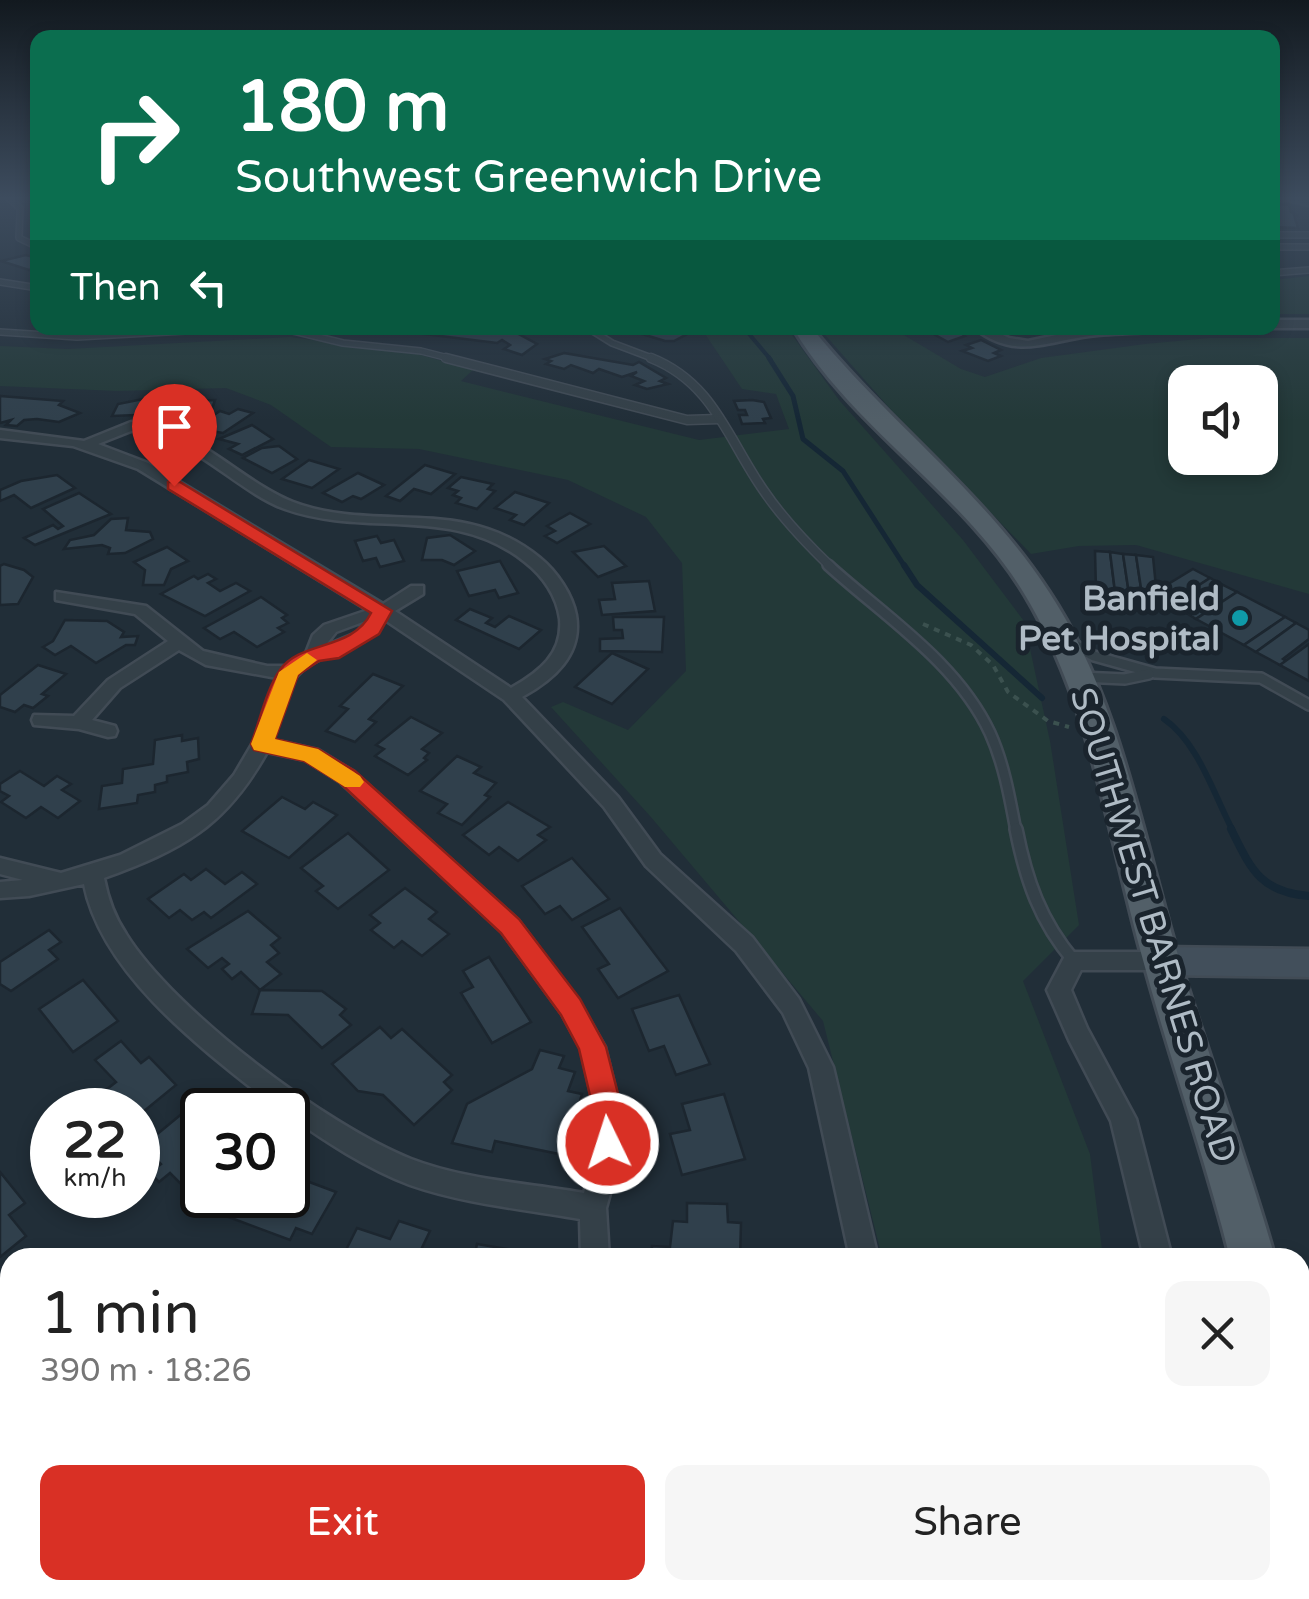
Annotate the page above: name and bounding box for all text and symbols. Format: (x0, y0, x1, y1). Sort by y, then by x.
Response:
text: 180 m (235, 66, 449, 150)
icon: right (70, 70, 200, 200)
text: Southwest Greenwich Drive (235, 151, 822, 205)
icon: left (181, 260, 236, 315)
text: Then (70, 265, 161, 311)
map controls (1168, 365, 1278, 475)
button: sound (1168, 365, 1278, 475)
pin (132, 384, 217, 487)
icon: arrive (147, 399, 202, 454)
place label: Banfield Pet Hospital (1018, 578, 1220, 660)
marker: Banfield Pet Hospital (1229, 607, 1251, 629)
street label: SOUTHWEST BARNES ROAD (1061, 683, 1245, 1168)
speed limit sign: 30 (180, 1088, 310, 1218)
position arrow (556, 1091, 660, 1195)
text: 22 (64, 1111, 126, 1171)
text: km/h (64, 1163, 126, 1193)
text: 1 min (40, 1278, 200, 1350)
button: close (1165, 1281, 1270, 1386)
text: 390 m · 18:26 (40, 1352, 252, 1390)
button: Exit (40, 1465, 645, 1580)
button: Share (665, 1465, 1270, 1580)

